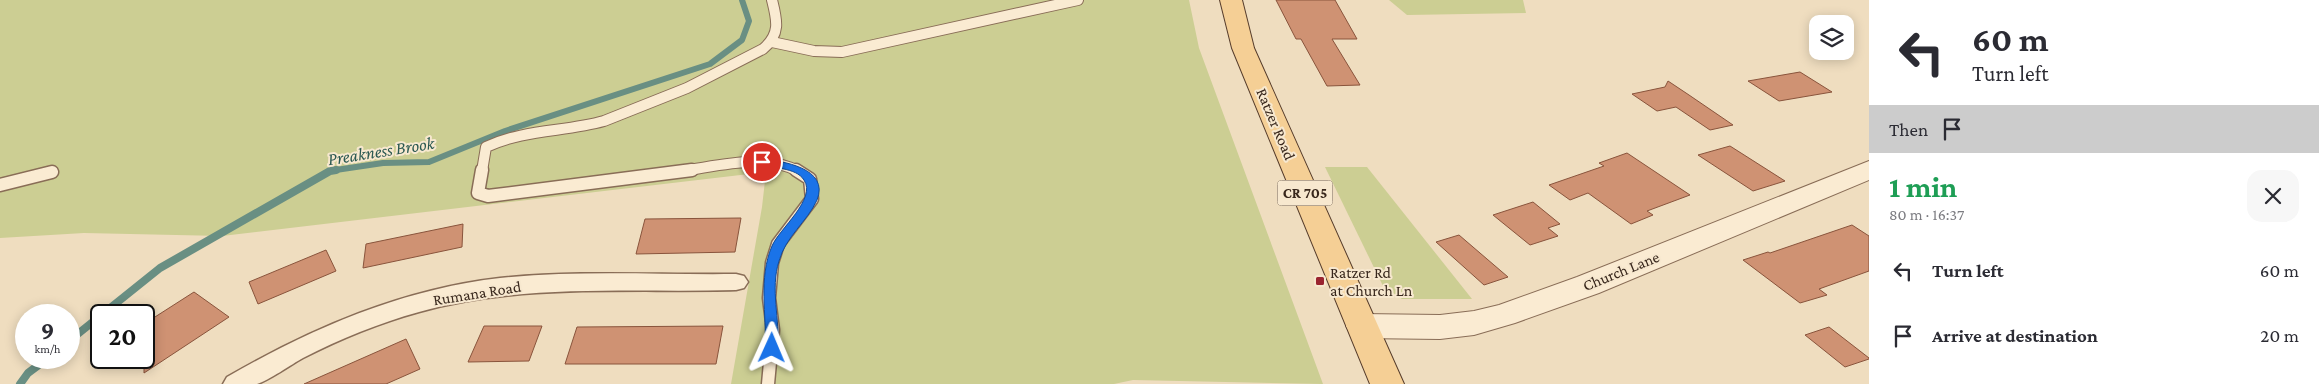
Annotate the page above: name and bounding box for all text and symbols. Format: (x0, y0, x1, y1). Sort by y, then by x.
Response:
map controls (1809, 15, 1854, 60)
button: layers (1809, 15, 1854, 60)
icon: left (1889, 20, 1954, 85)
text: 60 m (1972, 20, 2049, 59)
text: Turn left (1972, 61, 2049, 86)
street label: Ratzer Road (1253, 86, 1299, 163)
icon: arrive (1938, 115, 1966, 143)
text: Then (1889, 119, 1928, 140)
water label: Preakness Brook (326, 133, 437, 169)
pin (741, 141, 783, 183)
icon: arrive (748, 148, 776, 176)
text: 1 min (1889, 170, 1957, 203)
button: close (2247, 170, 2299, 222)
road number: CR 705 (1278, 180, 1332, 206)
text: 80 m · 16:37 (1889, 206, 1964, 223)
street label: Church Lane (1580, 248, 1662, 294)
icon: left (1889, 257, 1917, 285)
text: Turn left (1932, 260, 2004, 281)
text: 60 m (2260, 260, 2299, 281)
place label: Ratzer Rd at Church Ln (1330, 264, 1413, 299)
marker: Ratzer Rd at Church Ln (1314, 275, 1326, 287)
street label: Rumana Road (432, 278, 523, 308)
speed limit sign: 20 (90, 304, 155, 369)
text: 9 (41, 317, 54, 344)
position arrow (745, 321, 797, 373)
icon: arrive (1889, 322, 1917, 350)
text: Arrive at destination (1932, 325, 2098, 346)
text: 20 m (2260, 325, 2299, 346)
text: km/h (35, 342, 60, 356)

